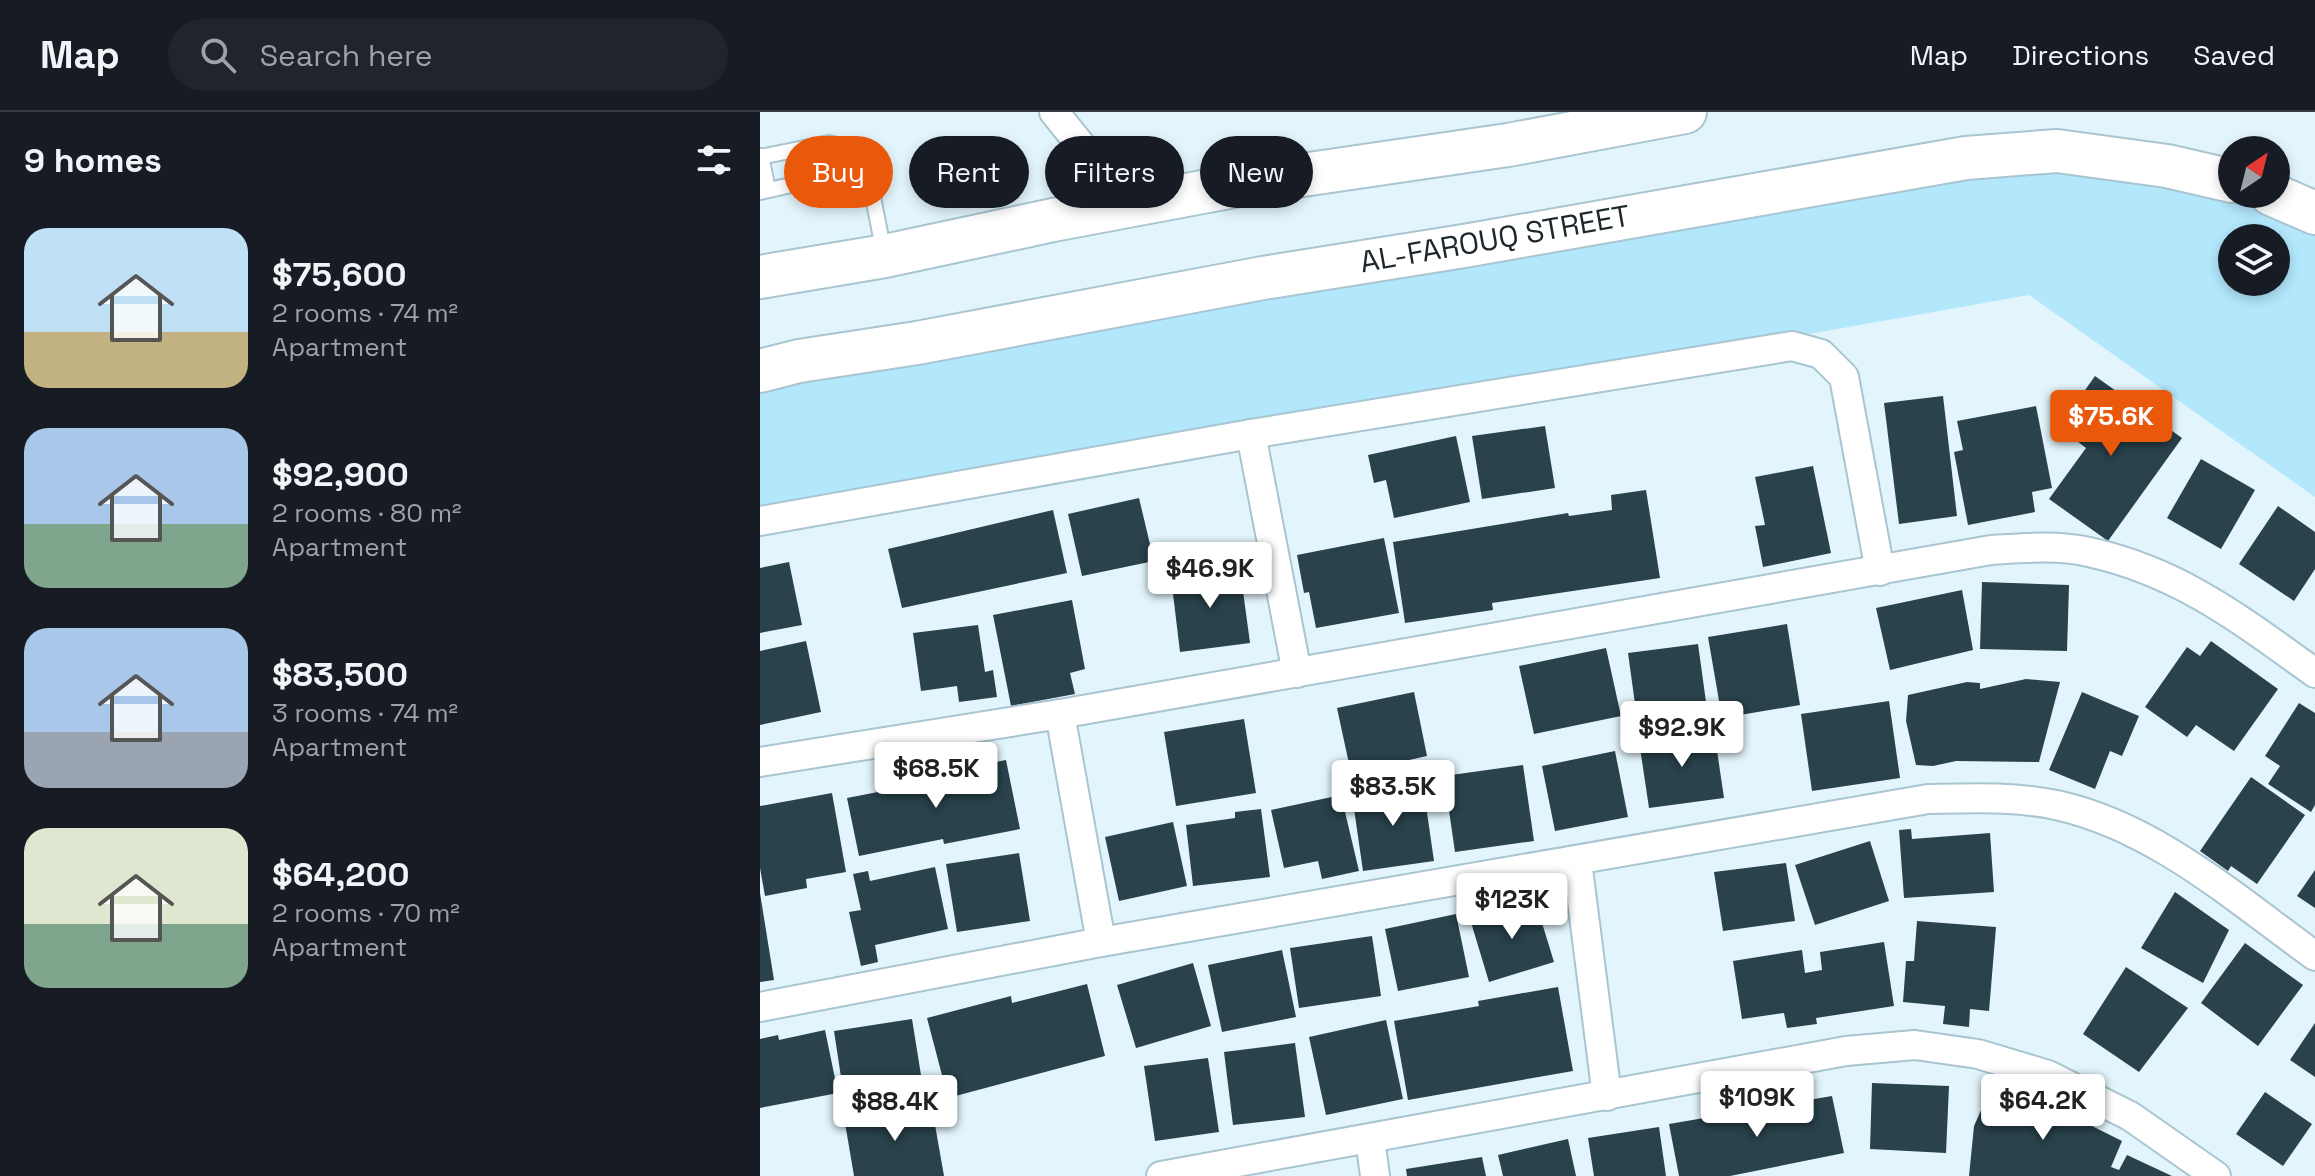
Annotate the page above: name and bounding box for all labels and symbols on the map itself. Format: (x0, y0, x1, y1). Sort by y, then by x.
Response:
north arrow (2218, 136, 2290, 208)
street label: AL-FAROUQ STREET (1357, 196, 1633, 281)
pin: $75.6K (2046, 390, 2176, 458)
pin: $46.9K (1145, 542, 1275, 610)
pin: $92.9K (1617, 701, 1747, 769)
pin: $68.5K (871, 742, 1001, 810)
pin: $83.5K (1328, 760, 1458, 828)
pin: $123K (1456, 873, 1568, 941)
pin: $109K (1701, 1071, 1813, 1139)
pin: $64.2K (1978, 1074, 2108, 1142)
pin: $88.4K (830, 1075, 960, 1143)

